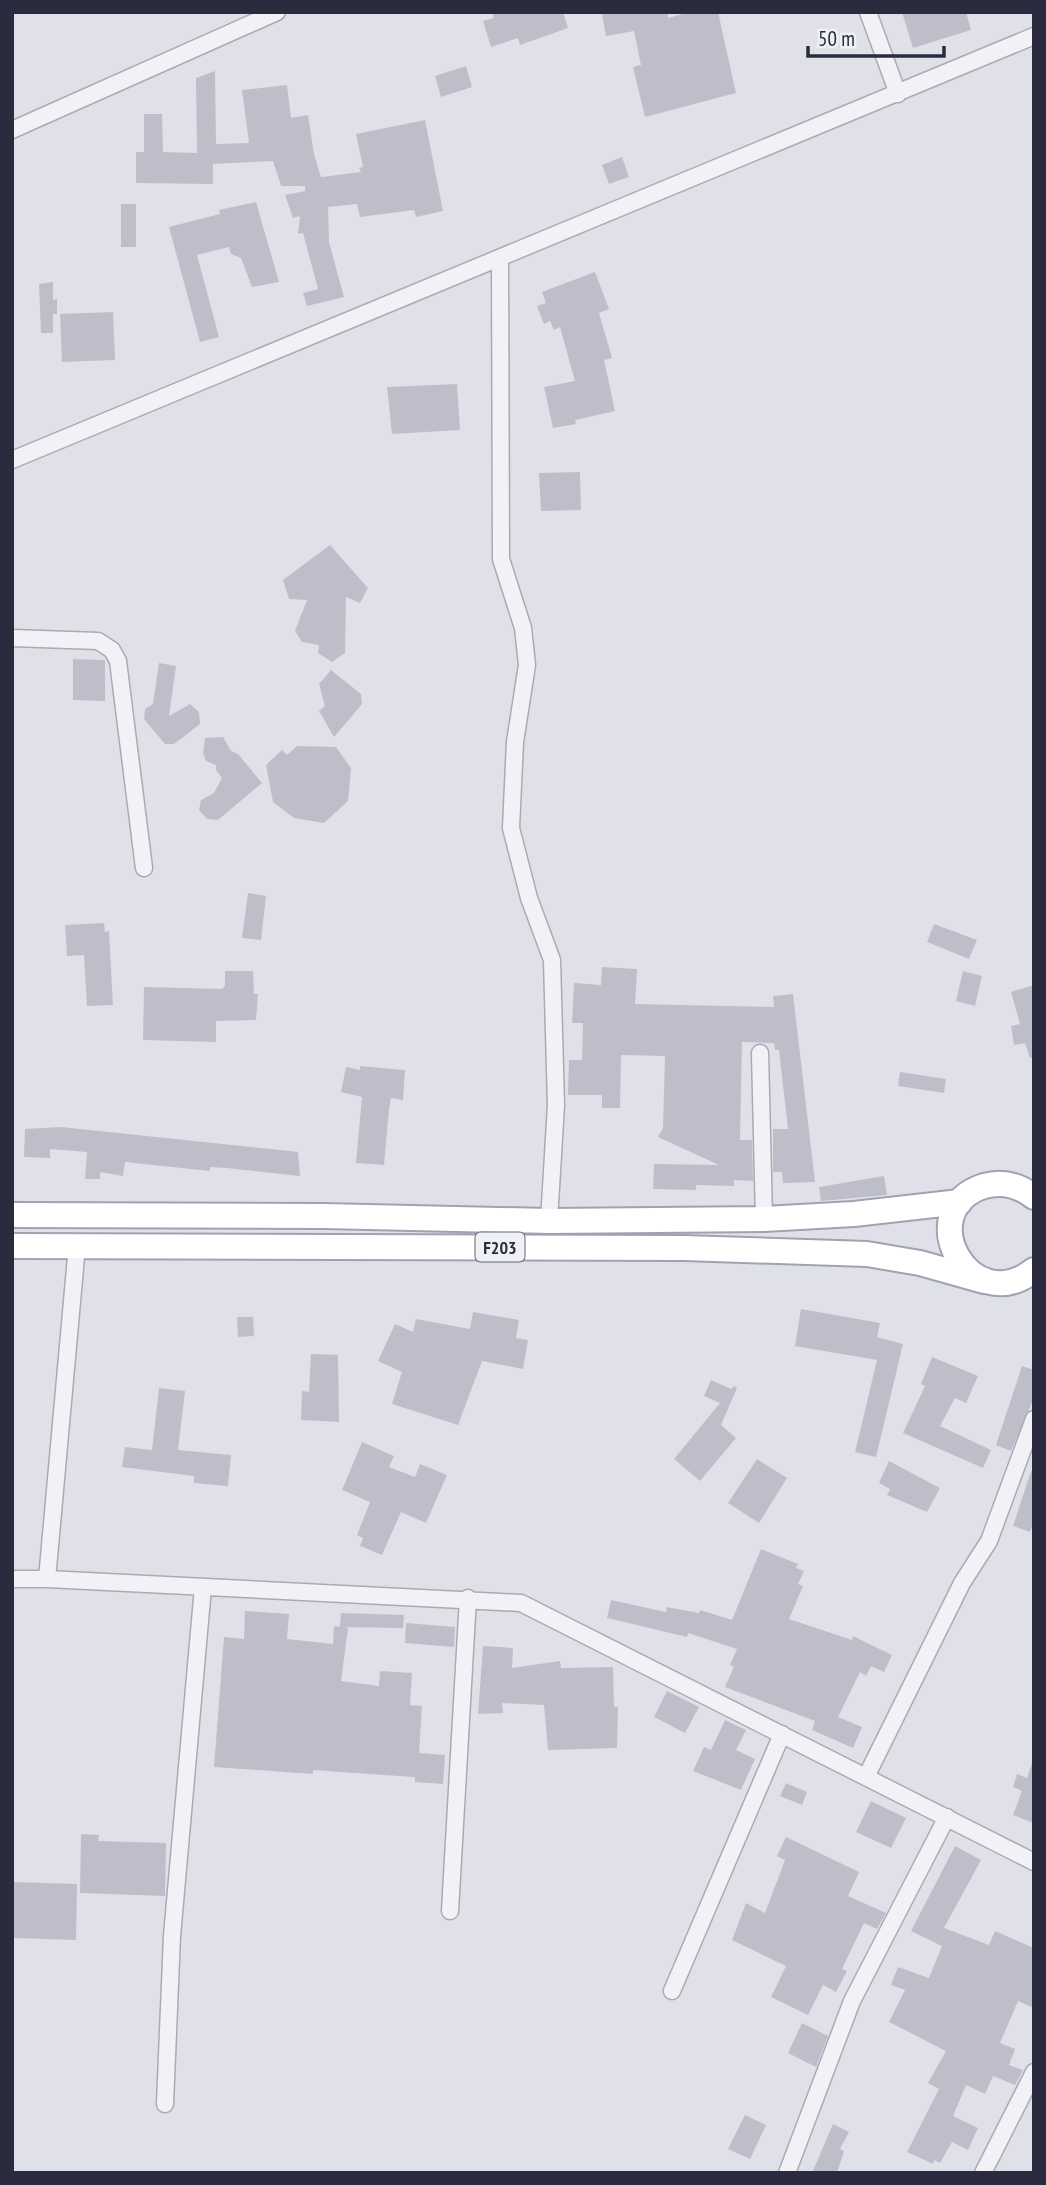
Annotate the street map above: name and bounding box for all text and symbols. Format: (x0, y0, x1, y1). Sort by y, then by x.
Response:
scale bar (808, 14, 944, 58)
text: 50 m (818, 25, 855, 52)
road number: F203 (476, 1232, 524, 1262)

